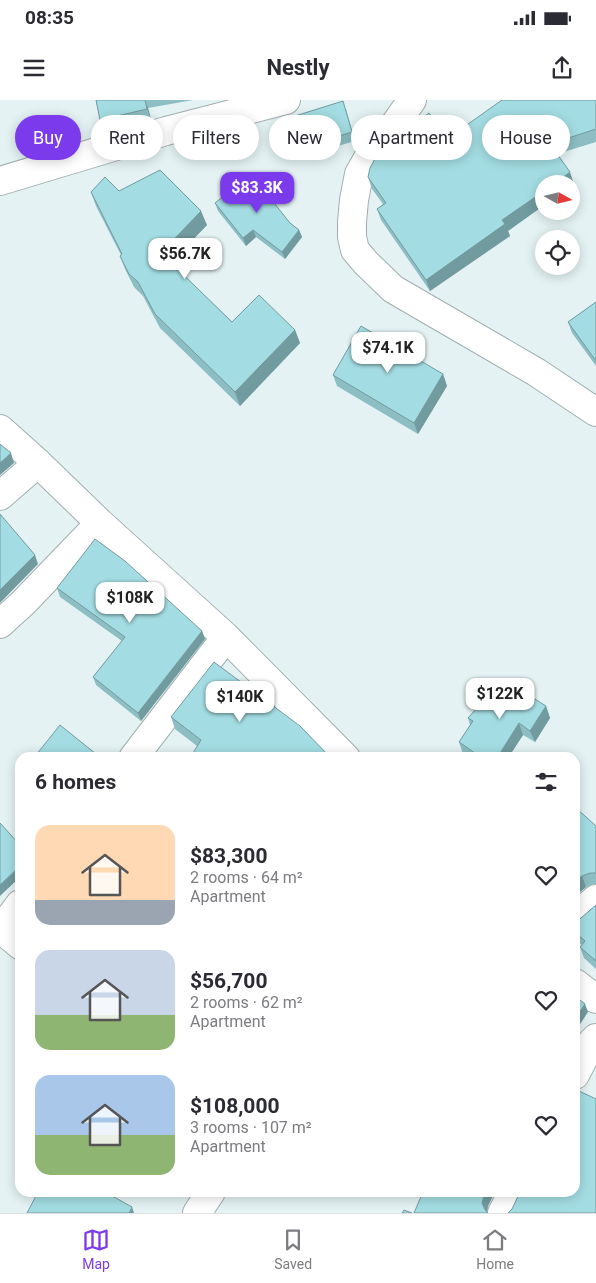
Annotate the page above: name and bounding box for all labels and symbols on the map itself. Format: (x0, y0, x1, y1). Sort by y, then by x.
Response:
pin: $83.3K (216, 172, 298, 214)
north arrow (535, 175, 580, 220)
pin: $56.7K (144, 238, 226, 280)
pin: $74.1K (347, 332, 429, 374)
pin: $108K (95, 582, 165, 624)
pin: $122K (465, 678, 535, 720)
pin: $140K (205, 680, 275, 723)

